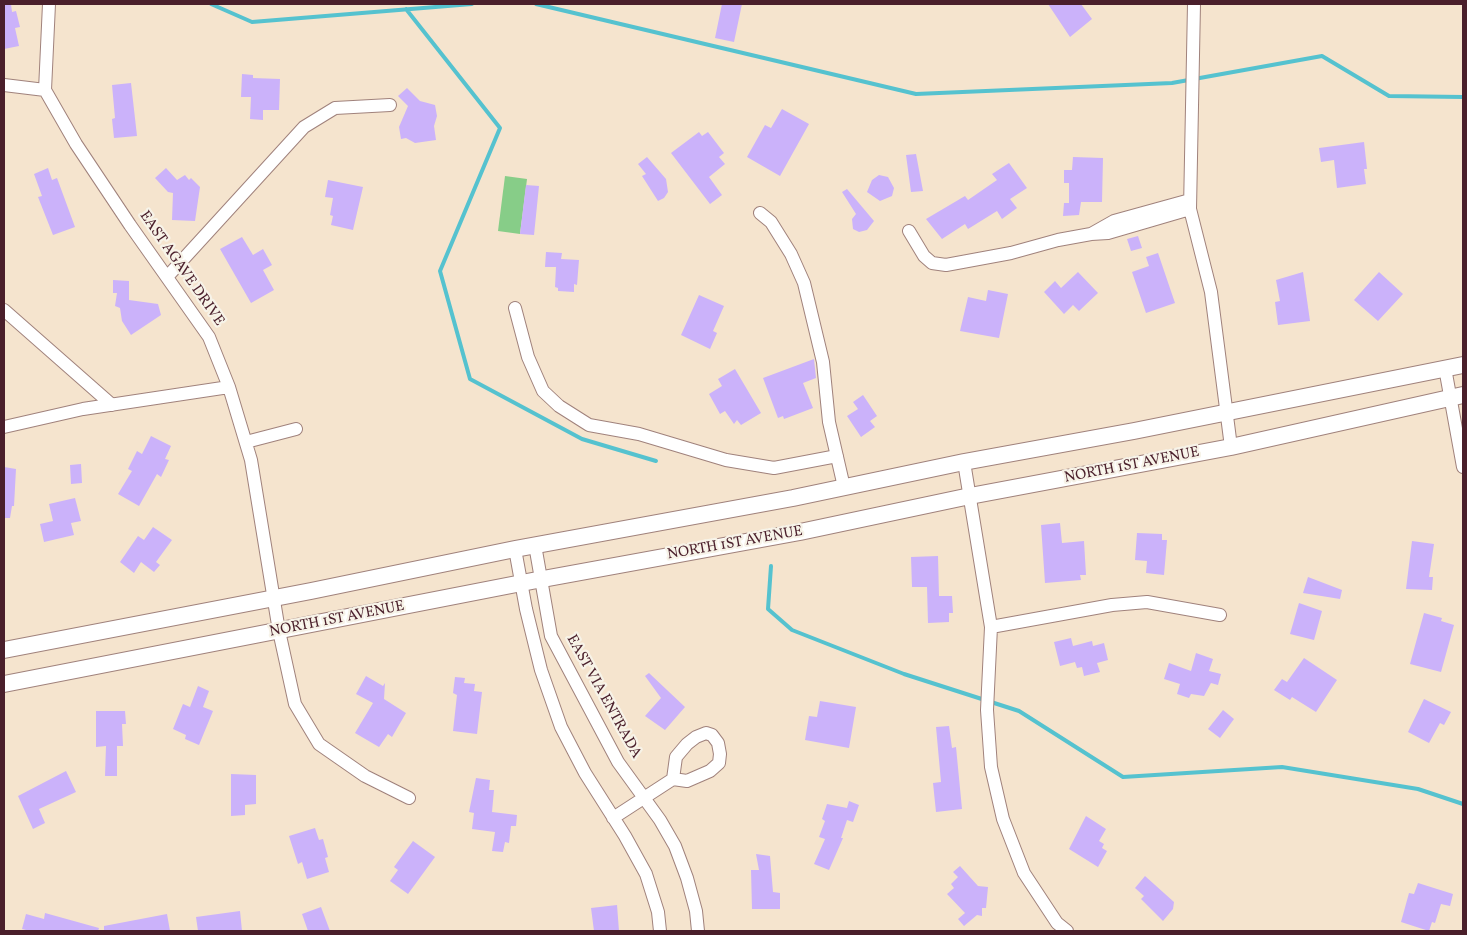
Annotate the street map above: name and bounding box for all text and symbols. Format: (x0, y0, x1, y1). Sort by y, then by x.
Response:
street label: EAST AGAVE DRIVE (135, 208, 227, 330)
street label: NORTH 1ST AVENUE (1063, 444, 1201, 488)
street label: NORTH 1ST AVENUE (666, 523, 804, 565)
street label: NORTH 1ST AVENUE (268, 598, 406, 642)
street label: EAST VIA ENTRADA (562, 632, 644, 762)

